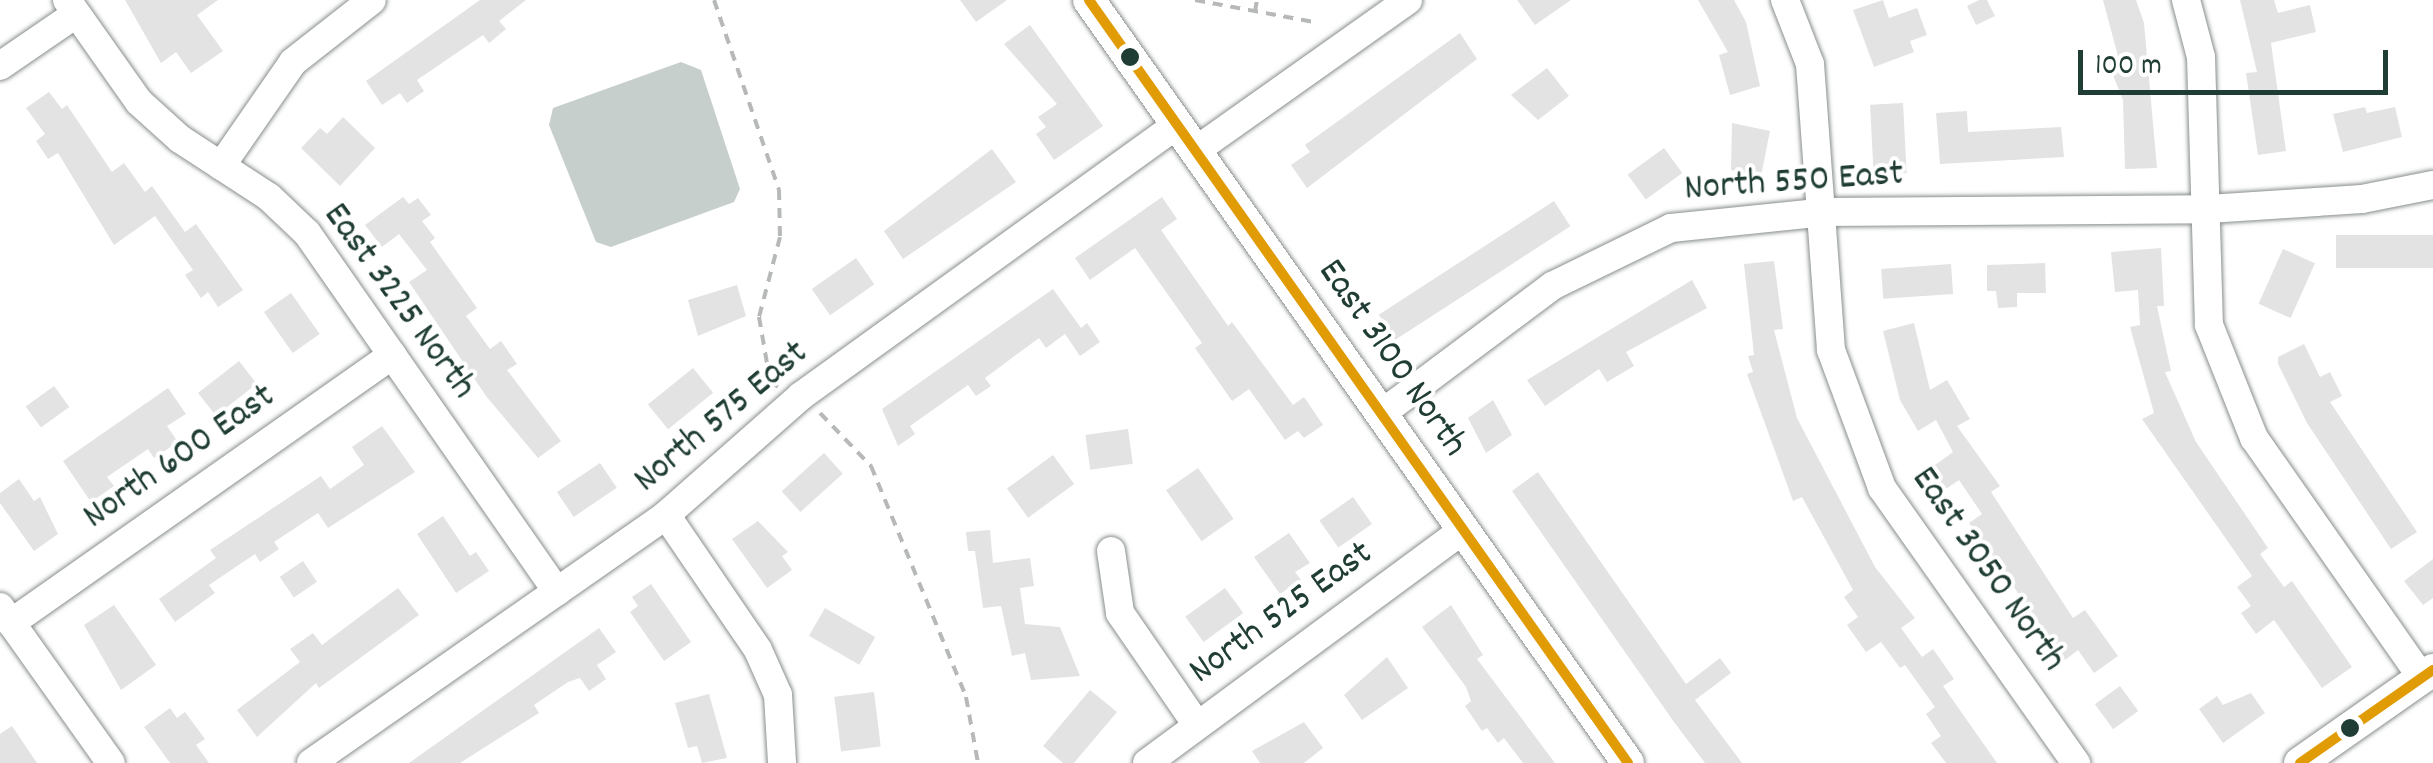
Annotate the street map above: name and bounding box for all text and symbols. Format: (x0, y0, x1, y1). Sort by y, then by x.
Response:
scale bar (2083, 30, 2393, 92)
text: 100 m (2095, 46, 2162, 89)
unlabelled marker (1120, 47, 1140, 67)
street label: North 550 East (1683, 153, 1905, 213)
street label: East 3225 North (312, 195, 484, 409)
street label: East 3100 North (1306, 252, 1476, 466)
street label: North 575 East (626, 332, 818, 504)
street label: North 600 East (75, 375, 285, 541)
street label: East 3050 North (1900, 459, 2074, 681)
street label: North 525 East (1181, 532, 1383, 696)
unlabelled marker (2340, 718, 2360, 738)

